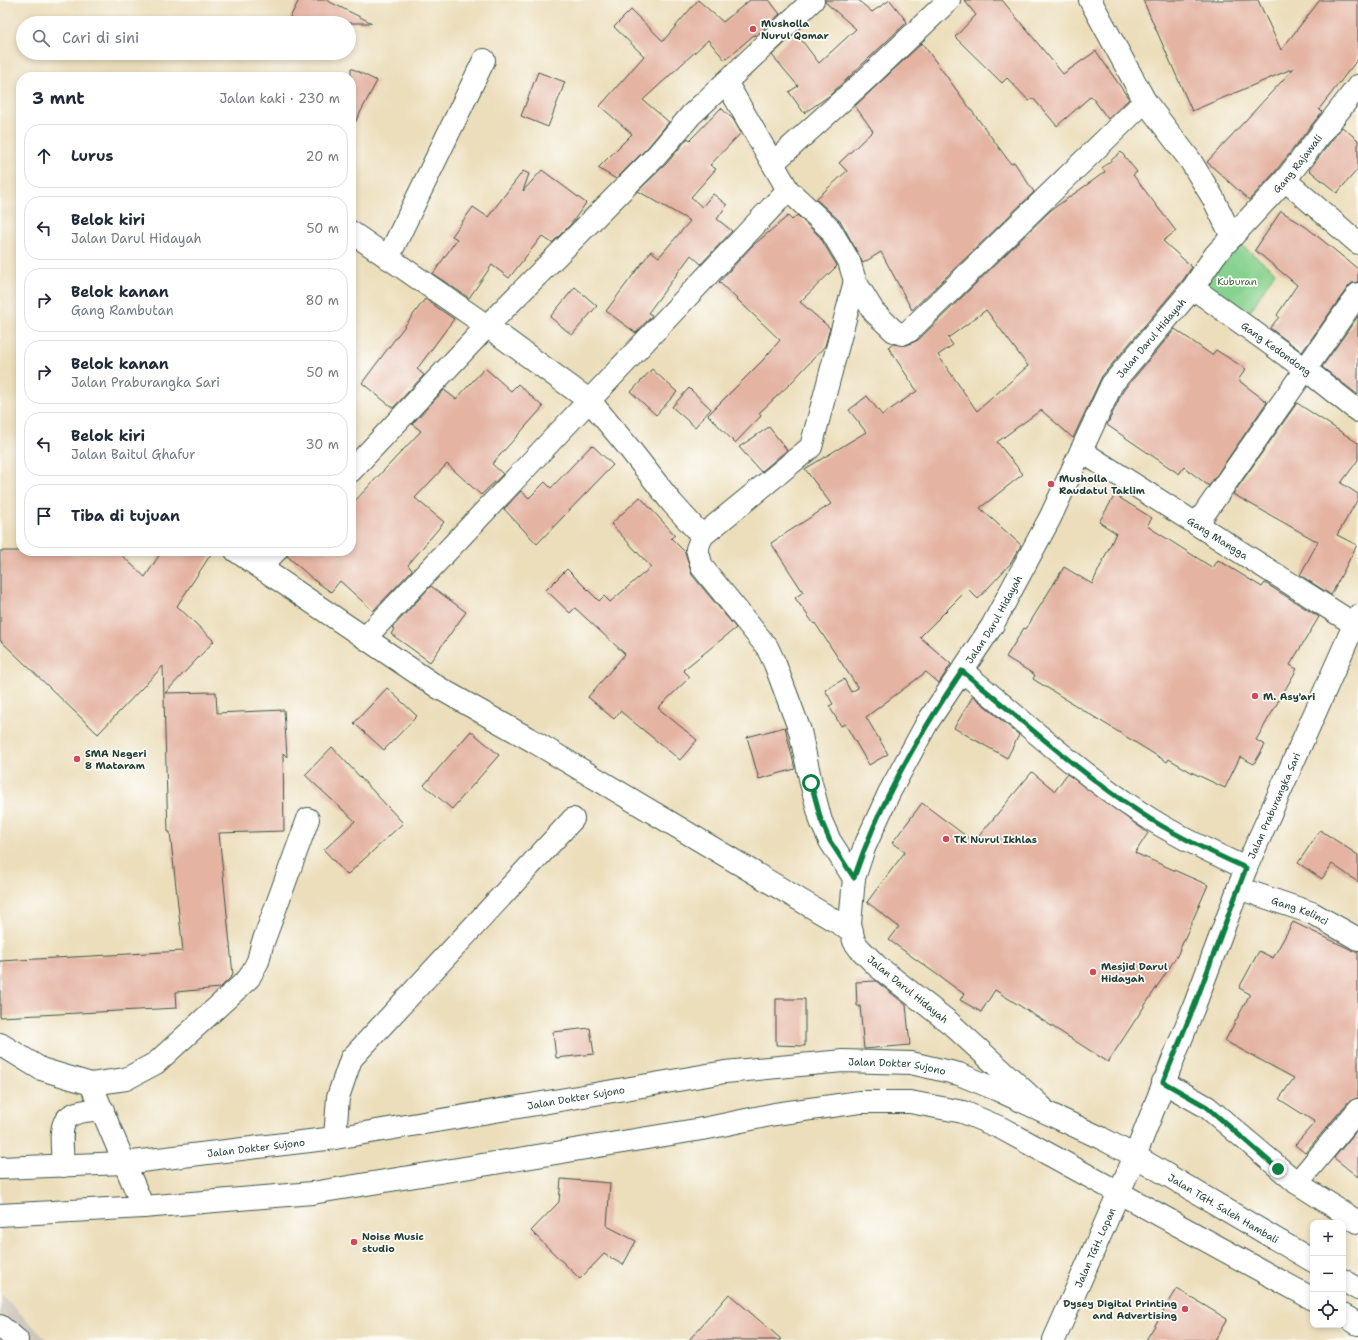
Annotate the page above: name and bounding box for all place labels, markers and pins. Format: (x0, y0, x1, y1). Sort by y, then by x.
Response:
place label: Musholla Nurul Qomar (761, 17, 830, 42)
marker: Musholla Nurul Qomar (748, 24, 758, 34)
place label: Musholla Raudatul Taklim (1059, 472, 1145, 497)
marker: Musholla Raudatul Taklim (1046, 479, 1056, 489)
place label: M. Asy'ari (1263, 690, 1315, 703)
marker: M. Asy'ari (1250, 691, 1260, 701)
place label: SMA Negeri 8 Mataram (85, 747, 147, 772)
marker: SMA Negeri 8 Mataram (72, 754, 82, 764)
place label: TK Nurul Ikhlas (954, 833, 1037, 846)
marker: TK Nurul Ikhlas (941, 834, 951, 844)
place label: Mesjid Darul Hidayah (1101, 960, 1168, 985)
marker: Mesjid Darul Hidayah (1088, 967, 1098, 977)
place label: Noise Music studio (362, 1230, 424, 1255)
marker: Noise Music studio (349, 1237, 359, 1247)
place label: Dysey Digital Printing and Advertising (1063, 1297, 1178, 1322)
marker: Dysey Digital Printing and Advertising (1180, 1304, 1190, 1314)

